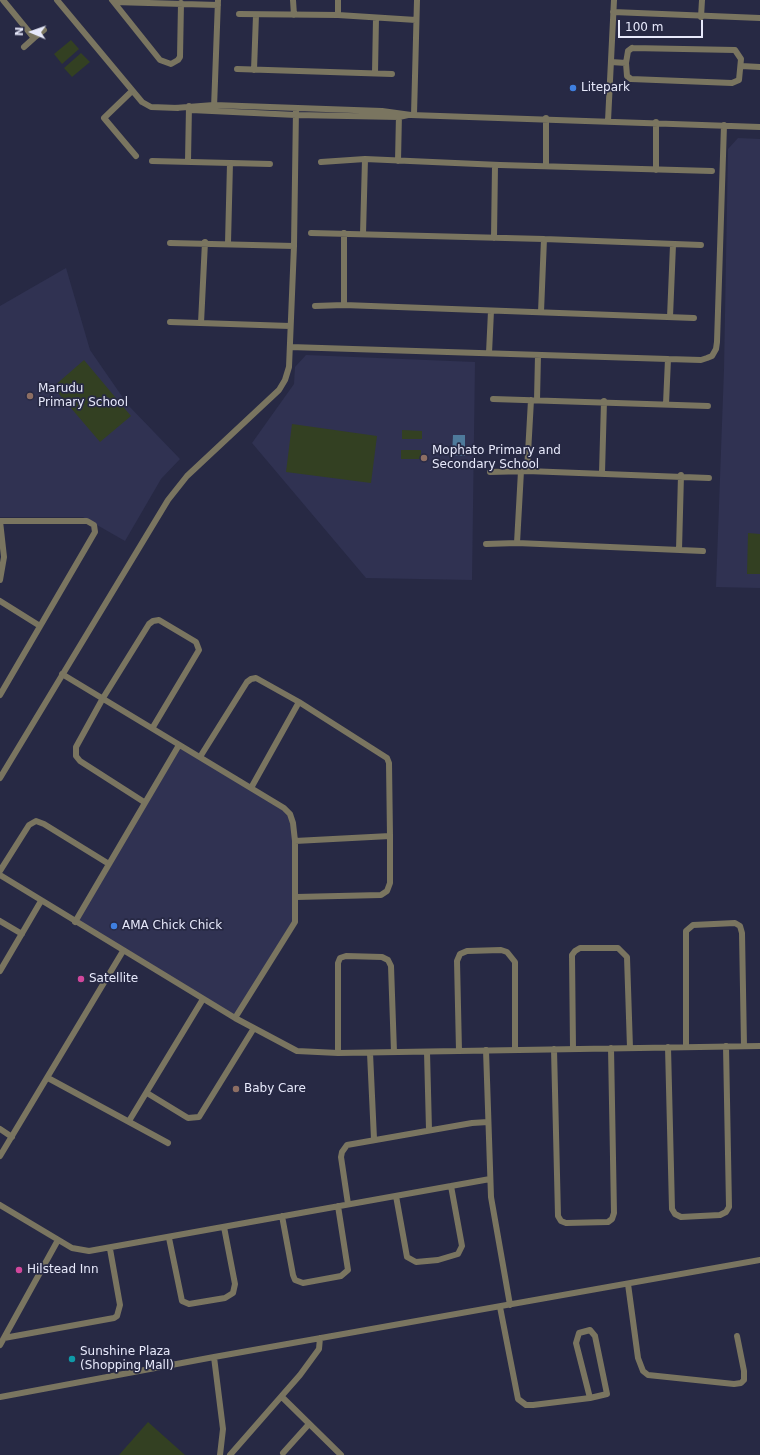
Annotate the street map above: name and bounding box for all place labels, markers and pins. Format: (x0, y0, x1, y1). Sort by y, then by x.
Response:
place label: Litepark (581, 81, 630, 95)
marker: Litepark (568, 83, 578, 93)
place label: Marudu Primary School (38, 382, 128, 410)
marker: Marudu Primary School (25, 391, 35, 401)
place label: Mophato Primary and Secondary School (432, 444, 561, 472)
marker: Mophato Primary and Secondary School (419, 453, 429, 463)
place label: AMA Chick Chick (122, 919, 222, 933)
marker: AMA Chick Chick (109, 921, 119, 931)
place label: Satellite (89, 972, 138, 986)
marker: Satellite (76, 974, 86, 984)
place label: Baby Care (244, 1082, 306, 1096)
marker: Baby Care (231, 1084, 241, 1094)
place label: Hilstead Inn (27, 1263, 99, 1277)
marker: Hilstead Inn (14, 1265, 24, 1275)
place label: Sunshine Plaza (Shopping Mall) (80, 1345, 174, 1373)
marker: Sunshine Plaza (Shopping Mall) (67, 1354, 77, 1364)

